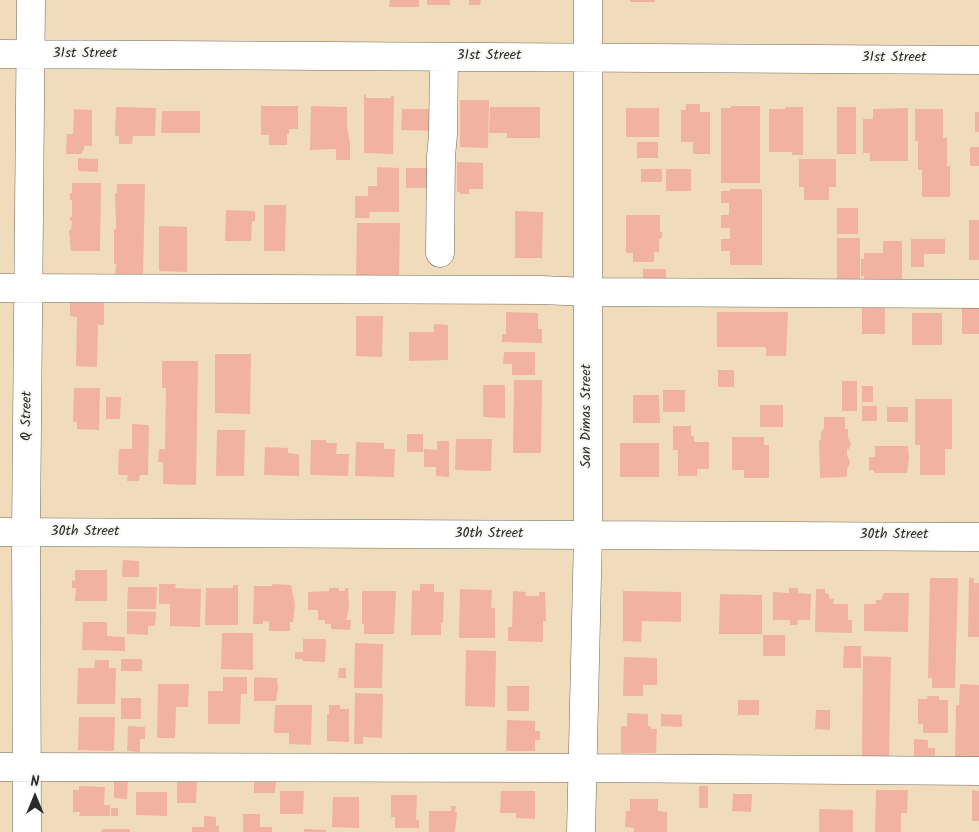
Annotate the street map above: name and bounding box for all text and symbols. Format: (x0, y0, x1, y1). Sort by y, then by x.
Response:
street label: 31st Street (53, 47, 117, 63)
street label: 31st Street (457, 49, 521, 65)
street label: 31st Street (862, 51, 926, 67)
street label: San Dimas Street (580, 364, 596, 468)
street label: Q Street (19, 391, 37, 441)
street label: 30th Street (50, 525, 120, 541)
street label: 30th Street (454, 527, 524, 543)
street label: 30th Street (859, 528, 929, 544)
text: N (31, 771, 39, 793)
north arrow (10, 772, 60, 822)

